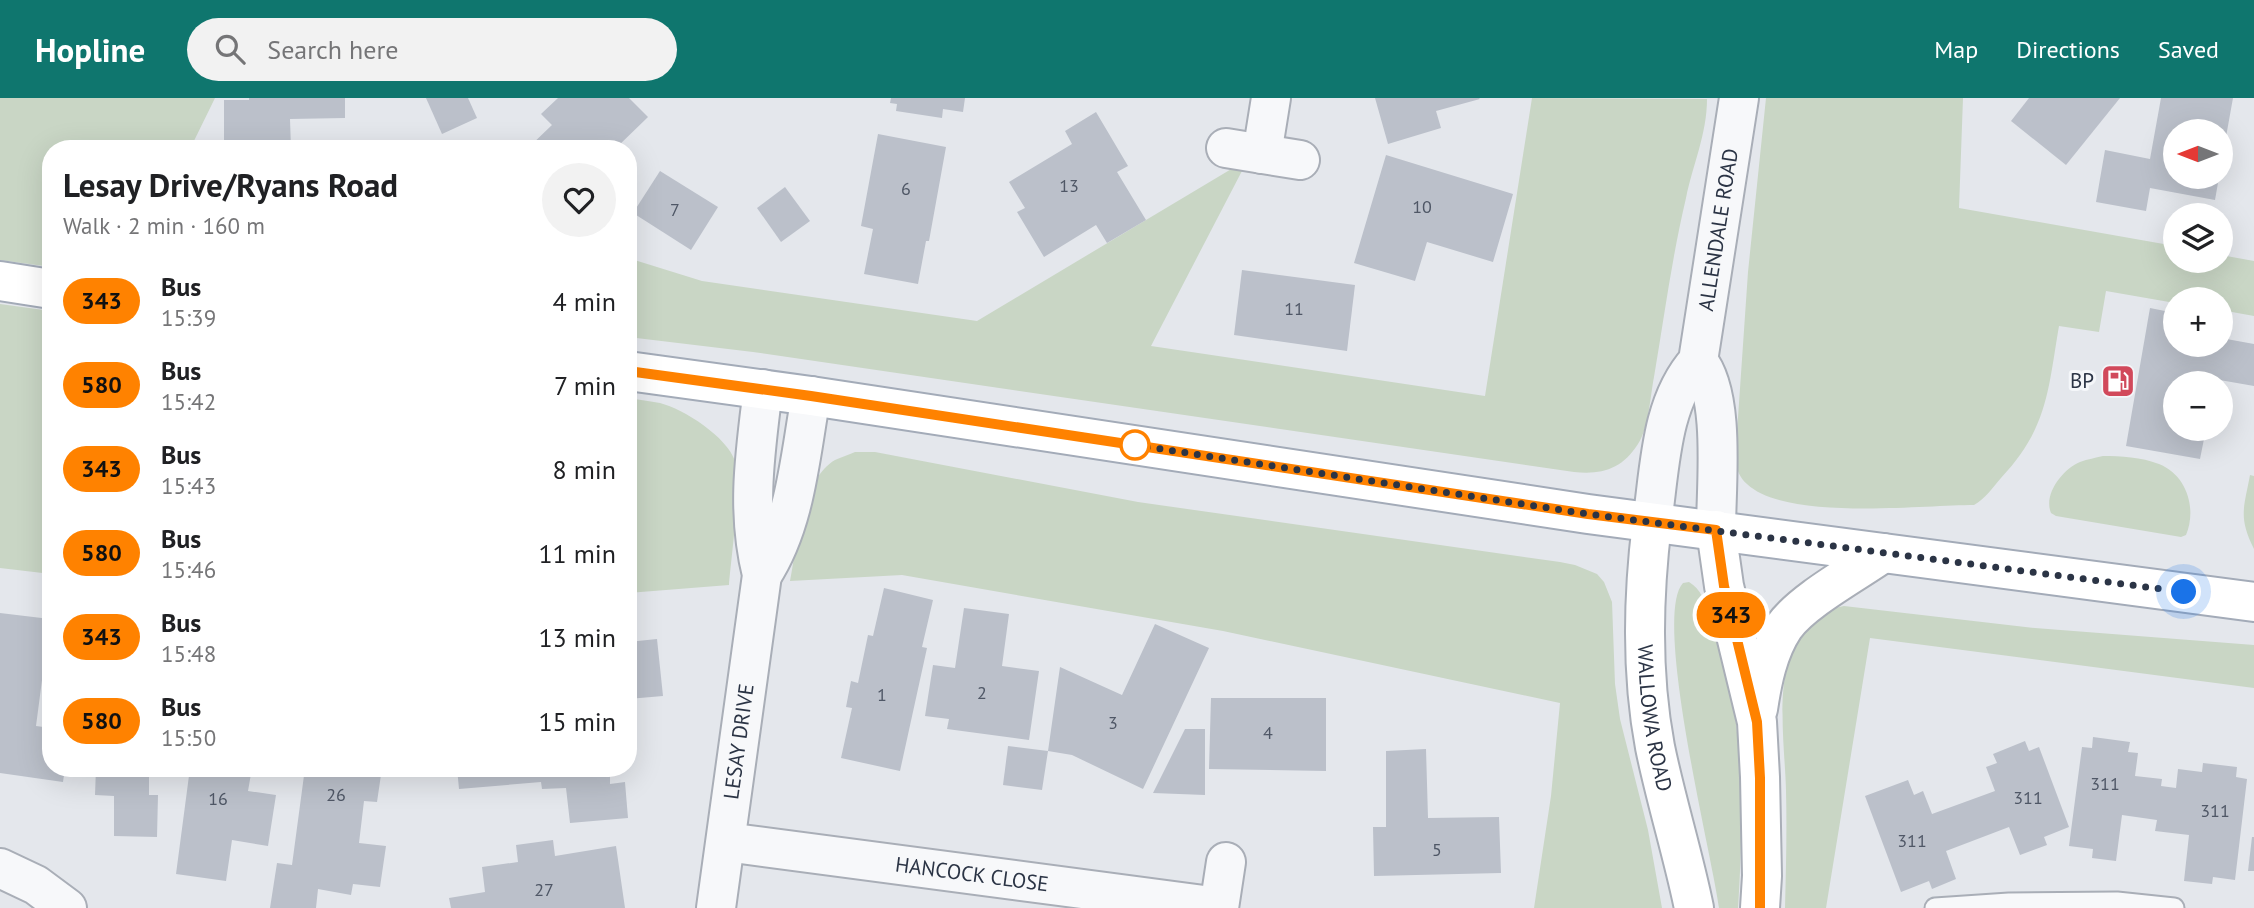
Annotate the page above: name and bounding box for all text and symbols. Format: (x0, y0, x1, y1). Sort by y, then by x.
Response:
search box (187, 18, 677, 81)
text: Hopline (35, 28, 145, 71)
icon: search (211, 30, 249, 68)
text: Search here (267, 33, 398, 66)
text: Map (1934, 34, 1978, 65)
text: Directions (2016, 34, 2120, 65)
text: Saved (2158, 34, 2219, 65)
north arrow (2163, 119, 2233, 189)
map controls (2163, 119, 2233, 441)
street label: ALLENDALE ROAD (1692, 146, 1744, 313)
text: Lesay Drive/Ryans Road (63, 163, 398, 206)
button: heart (542, 163, 616, 237)
house number: 13 (1059, 174, 1079, 197)
house number: 6 (901, 177, 911, 200)
house number: 10 (1412, 195, 1432, 218)
house number: 7 (670, 198, 680, 221)
button: layers (2163, 203, 2233, 273)
text: Walk · 2 min · 160 m (63, 211, 265, 240)
text: Bus (161, 270, 201, 303)
text: 343 (81, 285, 122, 316)
text: 4 min (553, 285, 616, 318)
button: + (2163, 287, 2233, 357)
house number: 11 (1284, 297, 1304, 320)
text: 15:39 (161, 303, 216, 332)
text: Bus (161, 354, 201, 387)
fuel station icon: BP (2099, 362, 2137, 400)
place label: BP (2070, 367, 2094, 394)
text: 580 (81, 369, 122, 400)
text: 7 min (554, 369, 616, 402)
button: − (2163, 371, 2233, 441)
text: 15:42 (161, 387, 216, 416)
unlabelled marker (1120, 430, 1150, 460)
text: Bus (161, 438, 201, 471)
text: 343 (81, 453, 122, 484)
text: 8 min (553, 453, 616, 486)
text: 15:43 (161, 471, 216, 500)
text: Bus (161, 522, 201, 555)
text: 580 (81, 537, 122, 568)
text: 11 min (538, 537, 616, 570)
text: 15:46 (161, 555, 216, 584)
your location (2166, 574, 2201, 609)
line badge: 343 (1691, 592, 1771, 638)
text: 343 (1711, 599, 1751, 630)
text: Bus (161, 606, 201, 639)
text: 343 (81, 621, 122, 652)
text: 13 min (538, 621, 616, 654)
text: 15:48 (161, 639, 216, 668)
street label: WALLOWA ROAD (1632, 644, 1679, 794)
house number: 2 (977, 681, 987, 704)
street label: LESAY DRIVE (717, 682, 760, 801)
house number: 1 (877, 683, 887, 706)
text: Bus (161, 690, 201, 723)
text: 580 (81, 705, 122, 736)
text: 15 min (538, 705, 616, 738)
house number: 3 (1108, 711, 1118, 734)
house number: 4 (1263, 721, 1273, 744)
text: 15:50 (161, 723, 216, 752)
house number: 311 (2090, 772, 2120, 795)
house number: 26 (326, 783, 346, 806)
house number: 311 (2013, 786, 2043, 809)
house number: 16 (208, 787, 228, 810)
house number: 311 (2200, 799, 2230, 822)
house number: 311 (1897, 829, 1927, 852)
house number: 5 (1432, 838, 1442, 861)
street label: HANCOCK CLOSE (894, 850, 1050, 897)
house number: 27 (534, 878, 554, 901)

